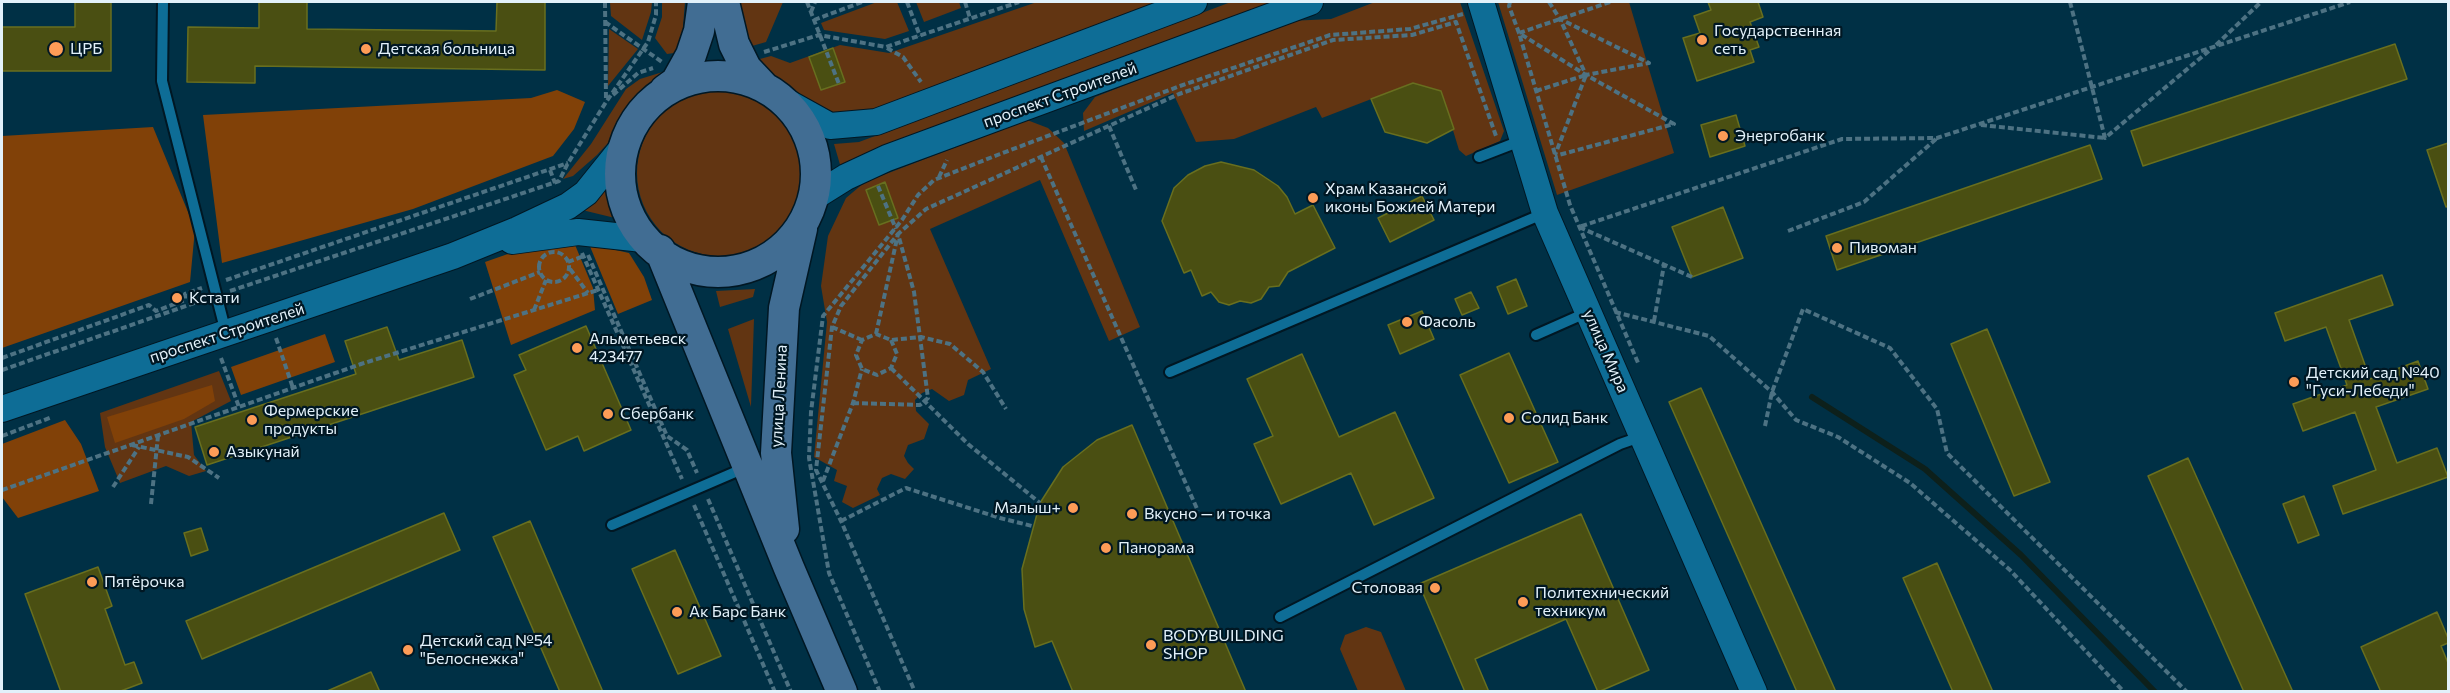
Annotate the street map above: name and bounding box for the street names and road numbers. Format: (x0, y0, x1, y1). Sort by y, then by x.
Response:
street label: проспект Строителей (981, 58, 1139, 132)
street label: проспект Строителей (147, 299, 307, 367)
street label: улица Мира (1579, 306, 1633, 396)
street label: улица Ленина (767, 344, 791, 448)

